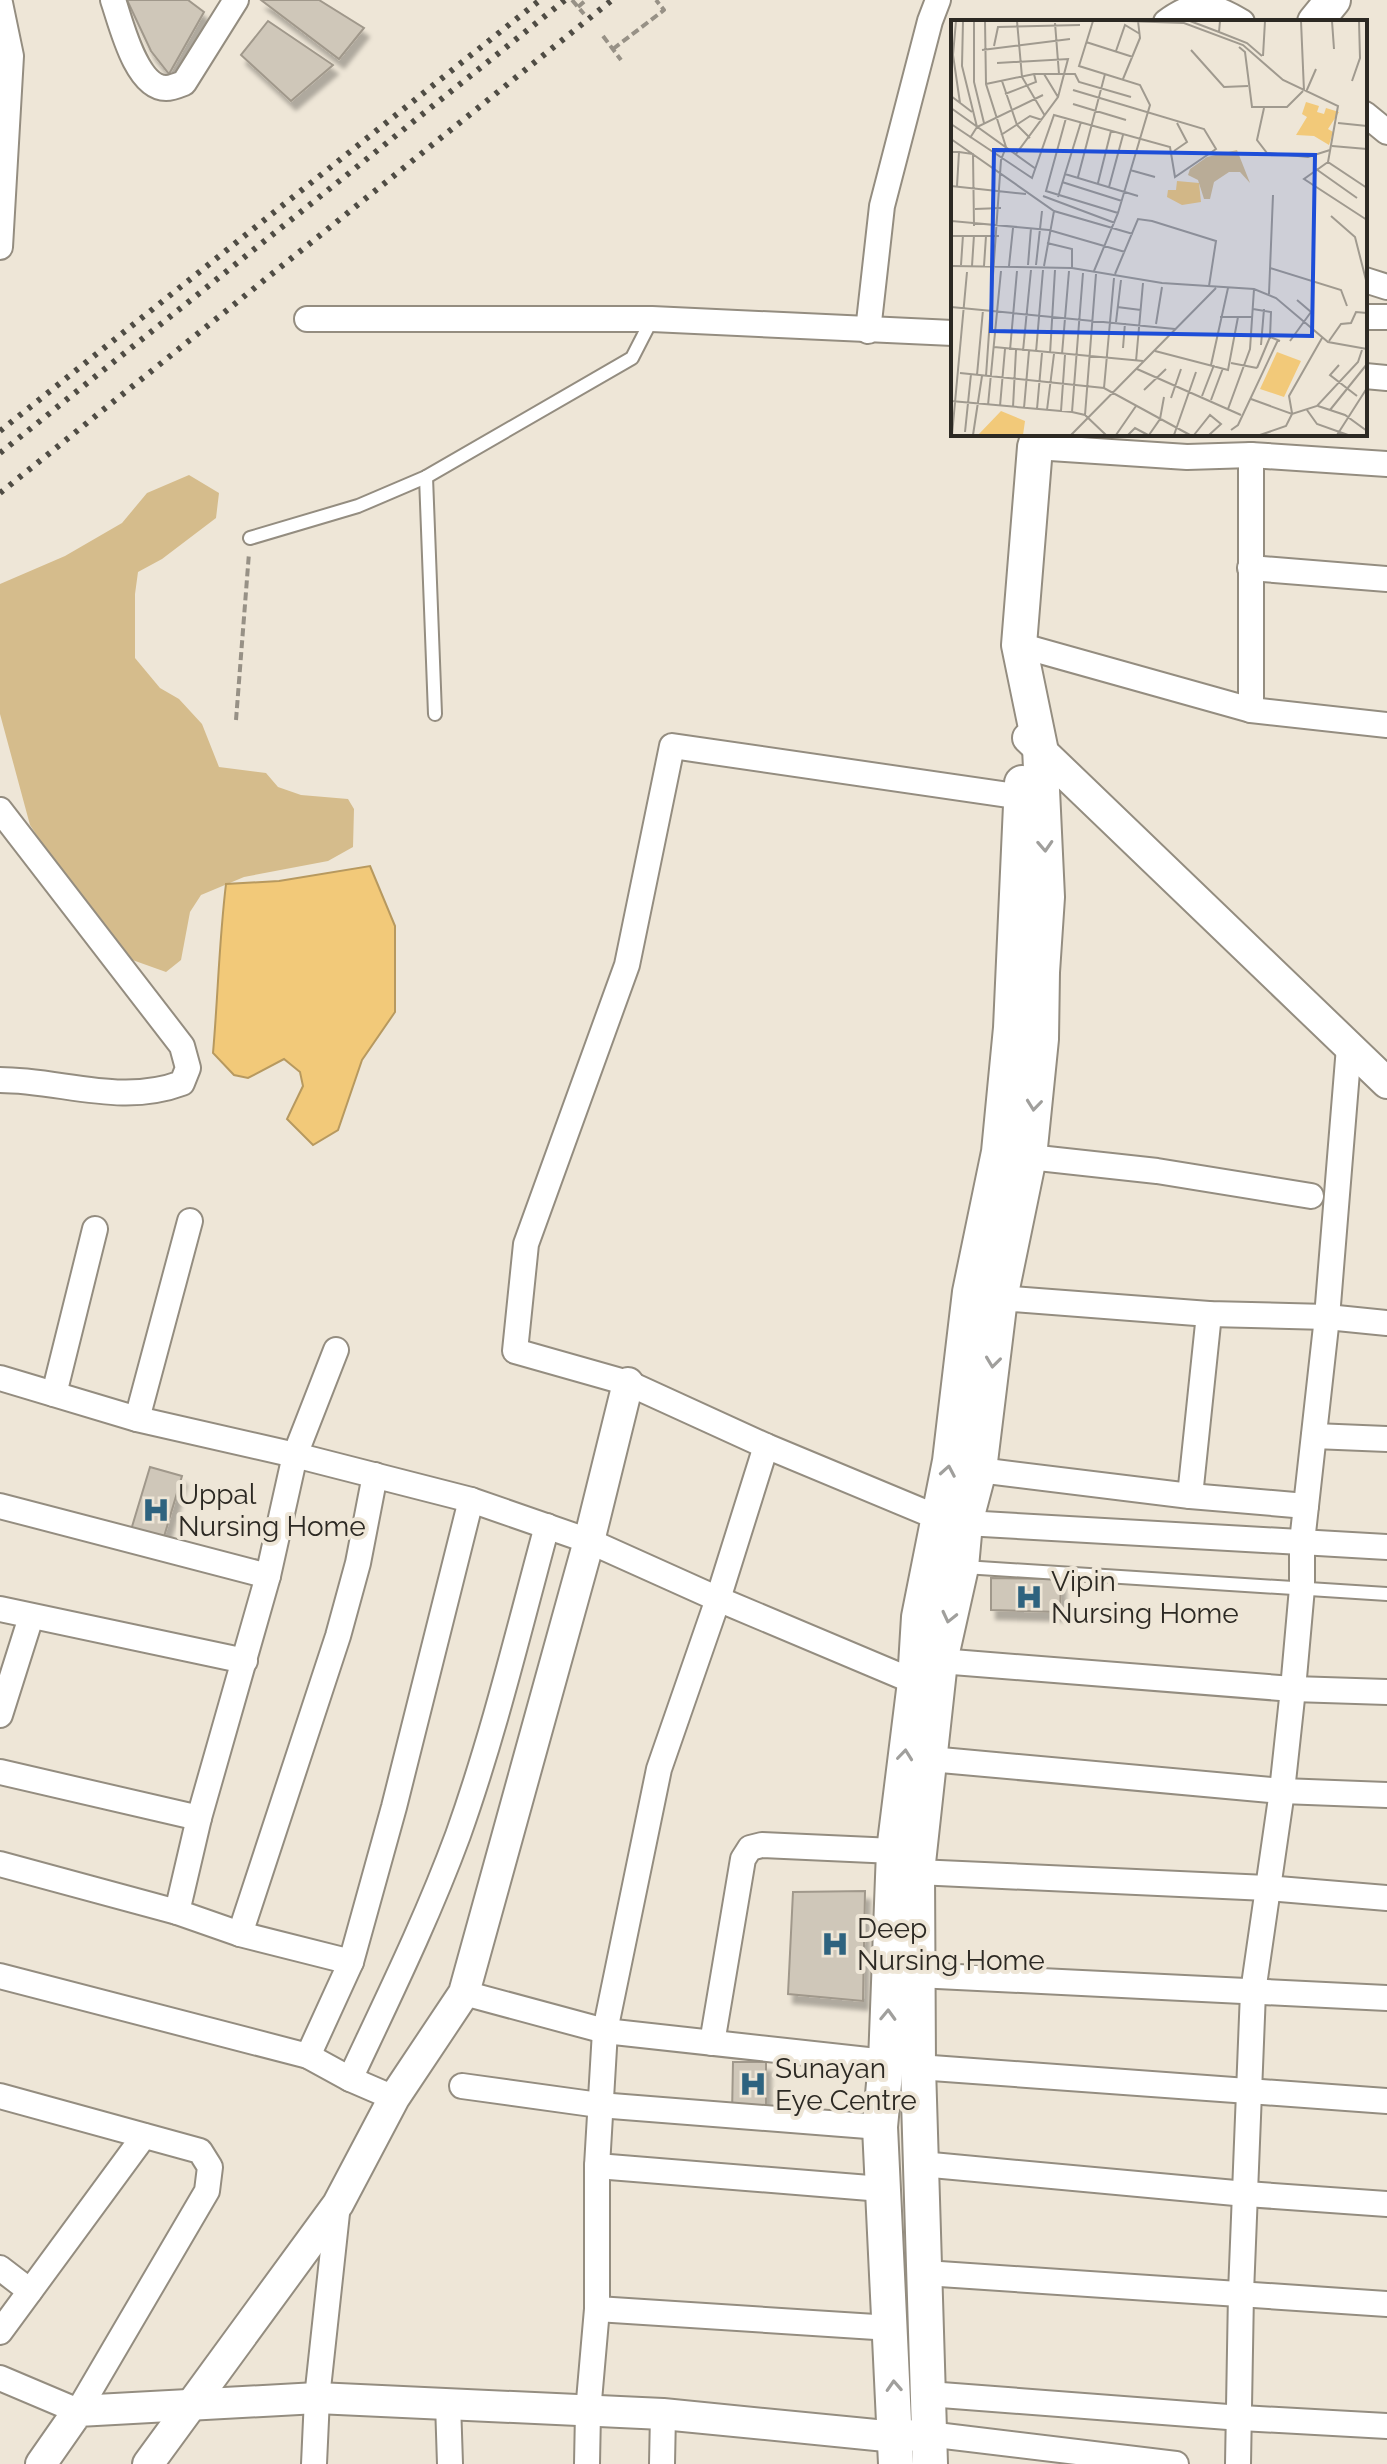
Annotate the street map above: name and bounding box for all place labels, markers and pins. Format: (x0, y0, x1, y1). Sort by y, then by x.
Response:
place label: Uppal Nursing Home (178, 1478, 366, 1543)
hospital icon: Uppal Nursing Home (141, 1495, 171, 1525)
place label: Vipin Nursing Home (1051, 1565, 1239, 1630)
hospital icon: Vipin Nursing Home (1014, 1582, 1044, 1612)
place label: Deep Nursing Home (857, 1912, 1045, 1977)
hospital icon: Deep Nursing Home (820, 1929, 850, 1959)
place label: Sunayan Eye Centre (775, 2052, 917, 2117)
hospital icon: Sunayan Eye Centre (738, 2069, 768, 2099)

